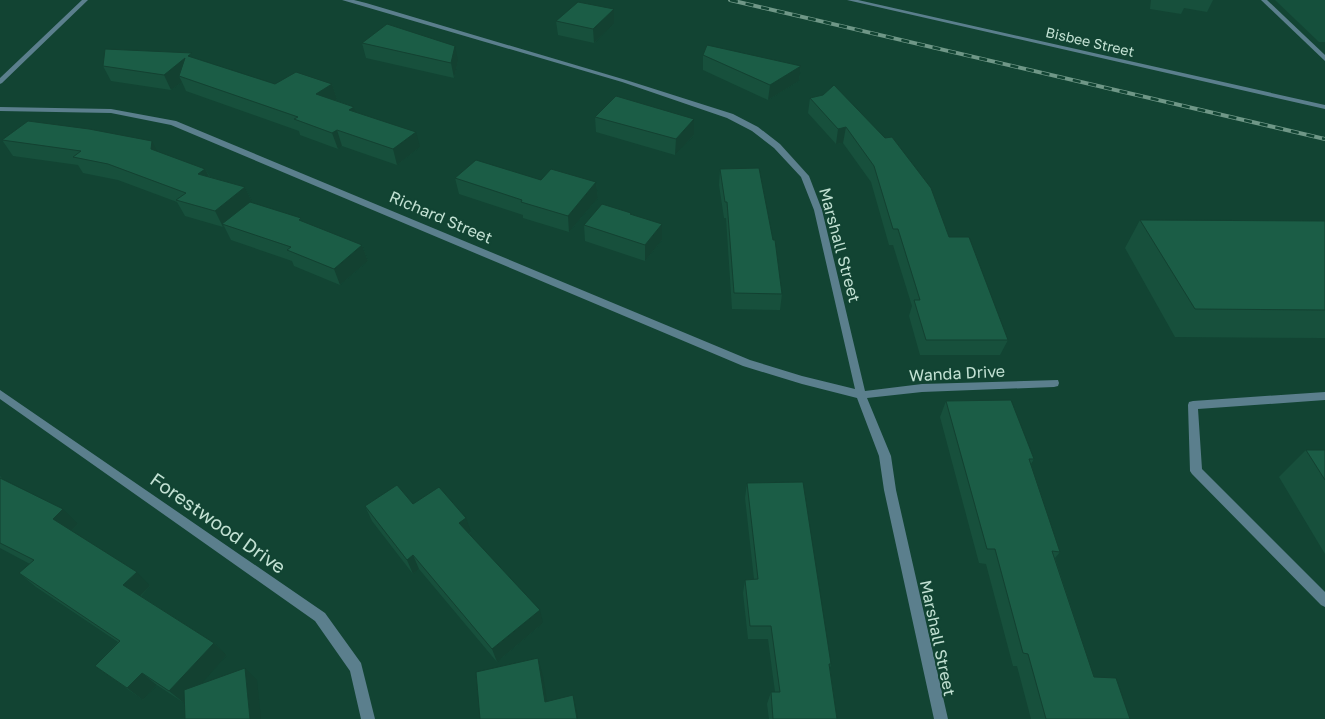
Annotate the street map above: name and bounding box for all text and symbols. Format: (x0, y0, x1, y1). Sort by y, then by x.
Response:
street label: Bisbee Street (1044, 23, 1136, 60)
street label: Marshall Street (815, 185, 865, 305)
street label: Richard Street (386, 186, 496, 248)
street label: Wanda Drive (908, 360, 1006, 386)
street label: Forestwood Drive (146, 467, 290, 578)
street label: Marshall Street (916, 578, 960, 698)

